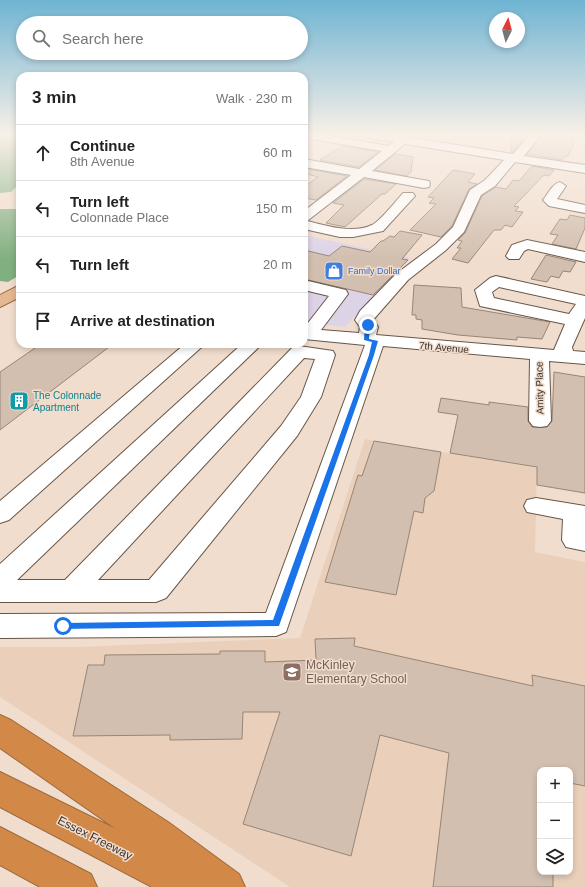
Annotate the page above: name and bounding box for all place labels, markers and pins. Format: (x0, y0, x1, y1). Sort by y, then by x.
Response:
shop icon: Family Dollar (323, 260, 345, 282)
place label: Family Dollar (348, 266, 401, 276)
building icon: The Colonnade Apartment (8, 390, 30, 412)
place label: The Colonnade Apartment (33, 390, 102, 413)
place label: McKinley Elementary School (306, 658, 407, 686)
school or university icon: McKinley Elementary School (281, 661, 303, 683)

